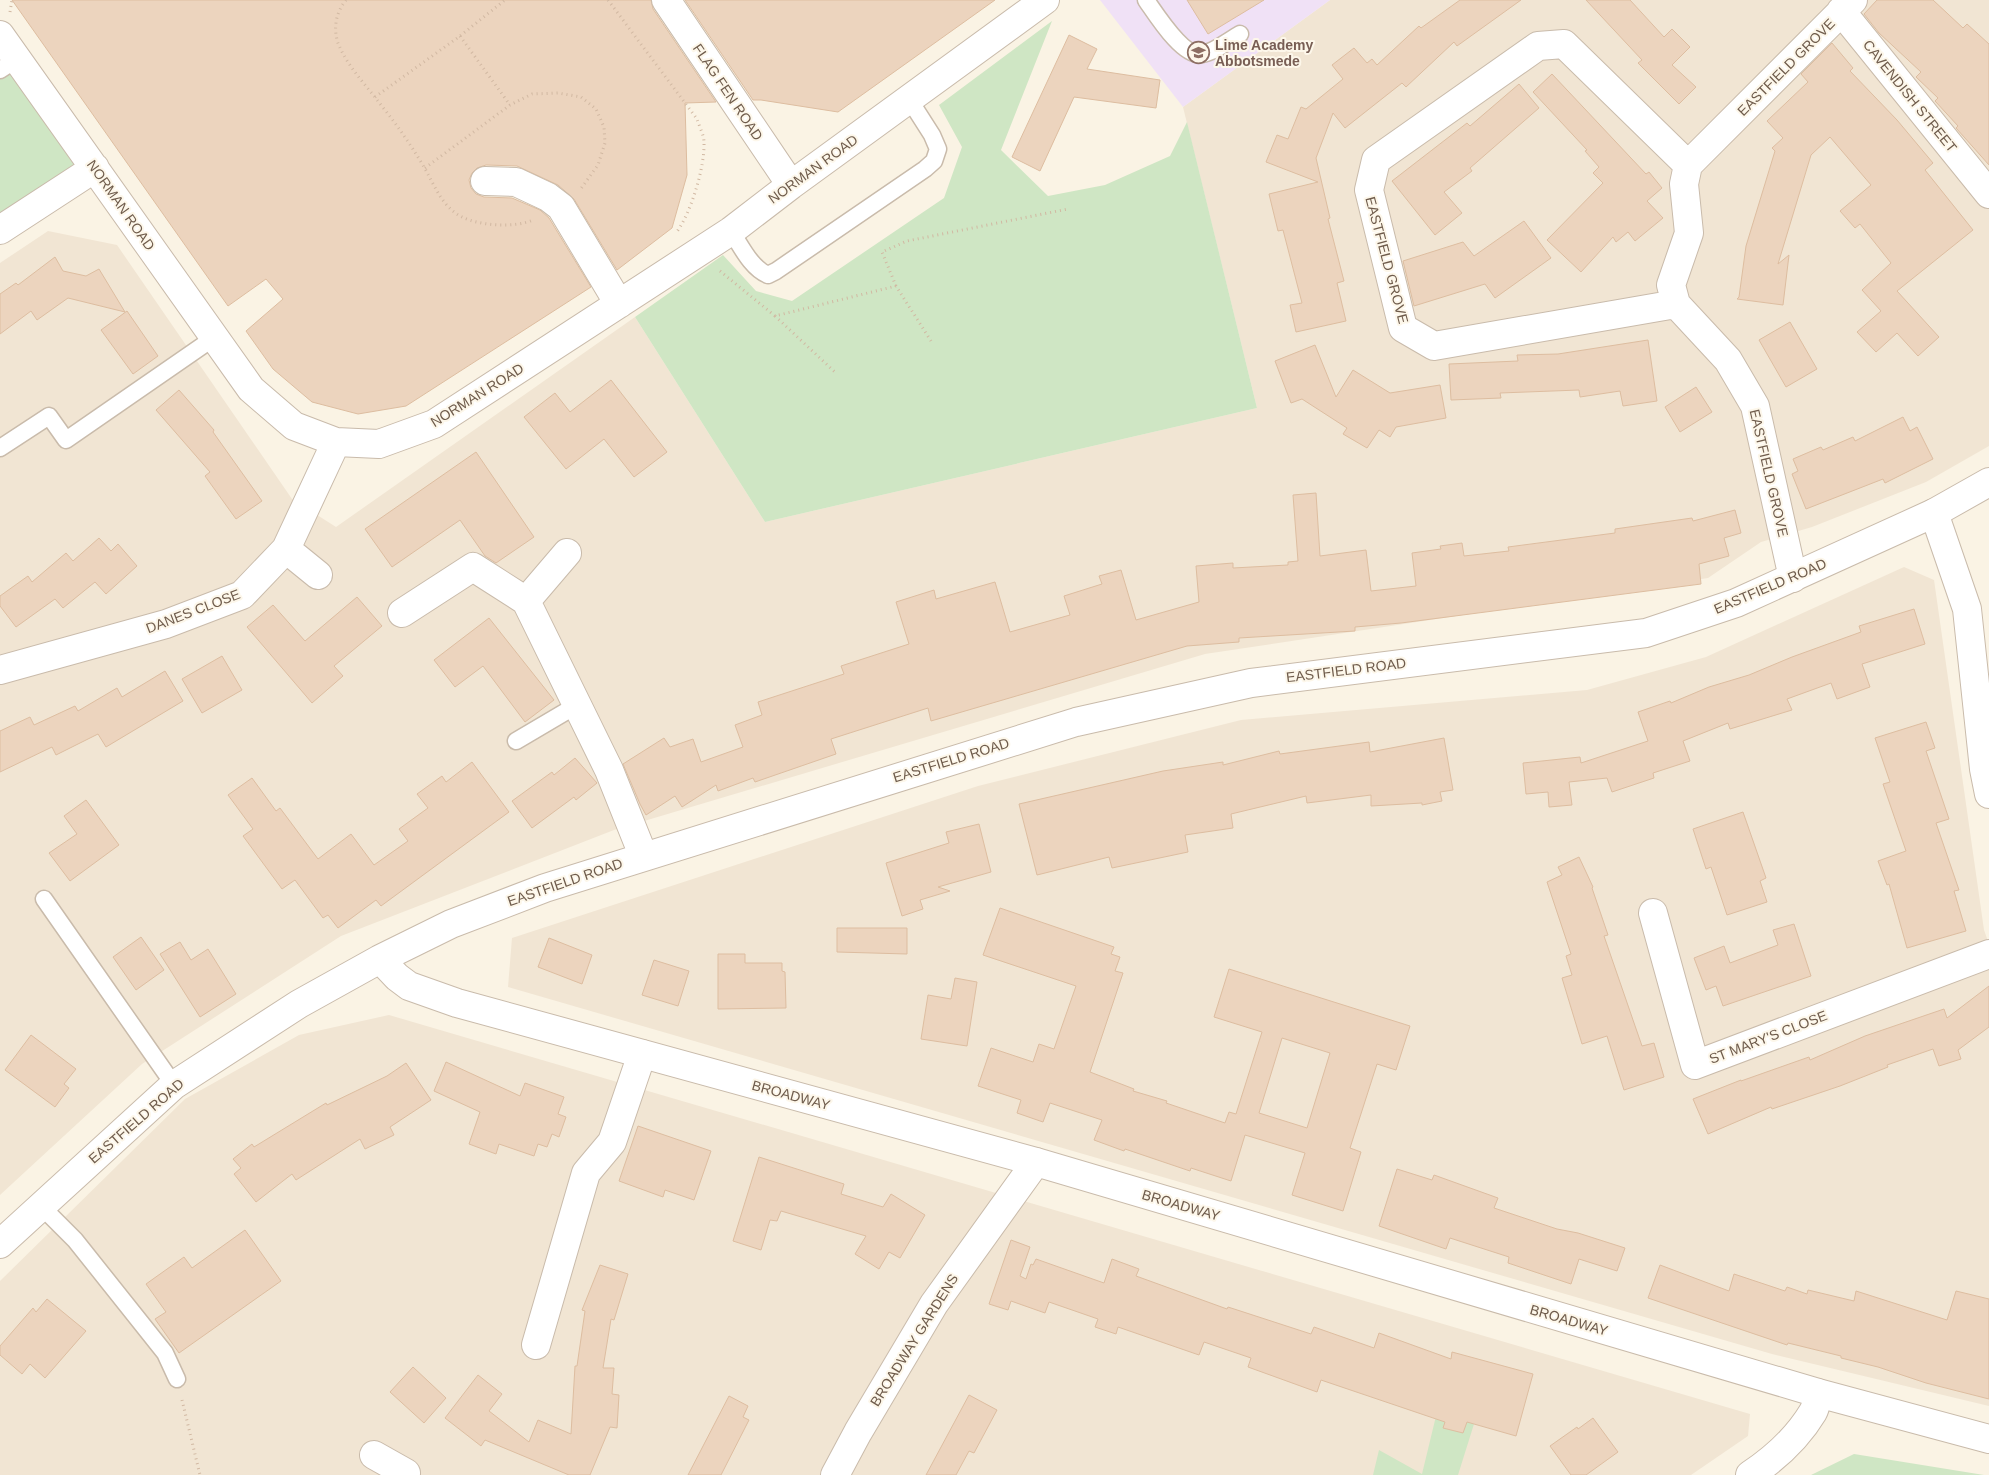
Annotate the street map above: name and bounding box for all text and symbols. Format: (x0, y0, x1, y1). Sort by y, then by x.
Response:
street label: EASTFIELD GROVE (1734, 15, 1838, 119)
place label: Lime Academy Abbotsmede (1215, 37, 1314, 69)
street label: CAVENDISH STREET (1860, 37, 1960, 156)
street label: FLAG FEN ROAD (690, 41, 766, 143)
school or university icon: Lime Academy Abbotsmede (1187, 41, 1211, 65)
street label: NORMAN ROAD (765, 131, 861, 207)
street label: NORMAN ROAD (84, 157, 158, 253)
street label: EASTFIELD GROVE (1362, 195, 1412, 325)
street label: NORMAN ROAD (428, 360, 526, 430)
street label: EASTFIELD GROVE (1747, 408, 1791, 538)
street label: EASTFIELD ROAD (1711, 555, 1829, 617)
street label: DANES CLOSE (144, 586, 242, 636)
street label: EASTFIELD ROAD (1285, 655, 1407, 685)
street label: EASTFIELD ROAD (891, 735, 1011, 785)
street label: EASTFIELD ROAD (505, 855, 625, 909)
street label: ST MARY'S CLOSE (1707, 1007, 1829, 1067)
street label: EASTFIELD ROAD (85, 1075, 187, 1167)
street label: BROADWAY (750, 1077, 832, 1113)
street label: BROADWAY (1140, 1186, 1222, 1224)
street label: BROADWAY GARDENS (867, 1271, 961, 1409)
street label: BROADWAY (1528, 1301, 1610, 1339)

